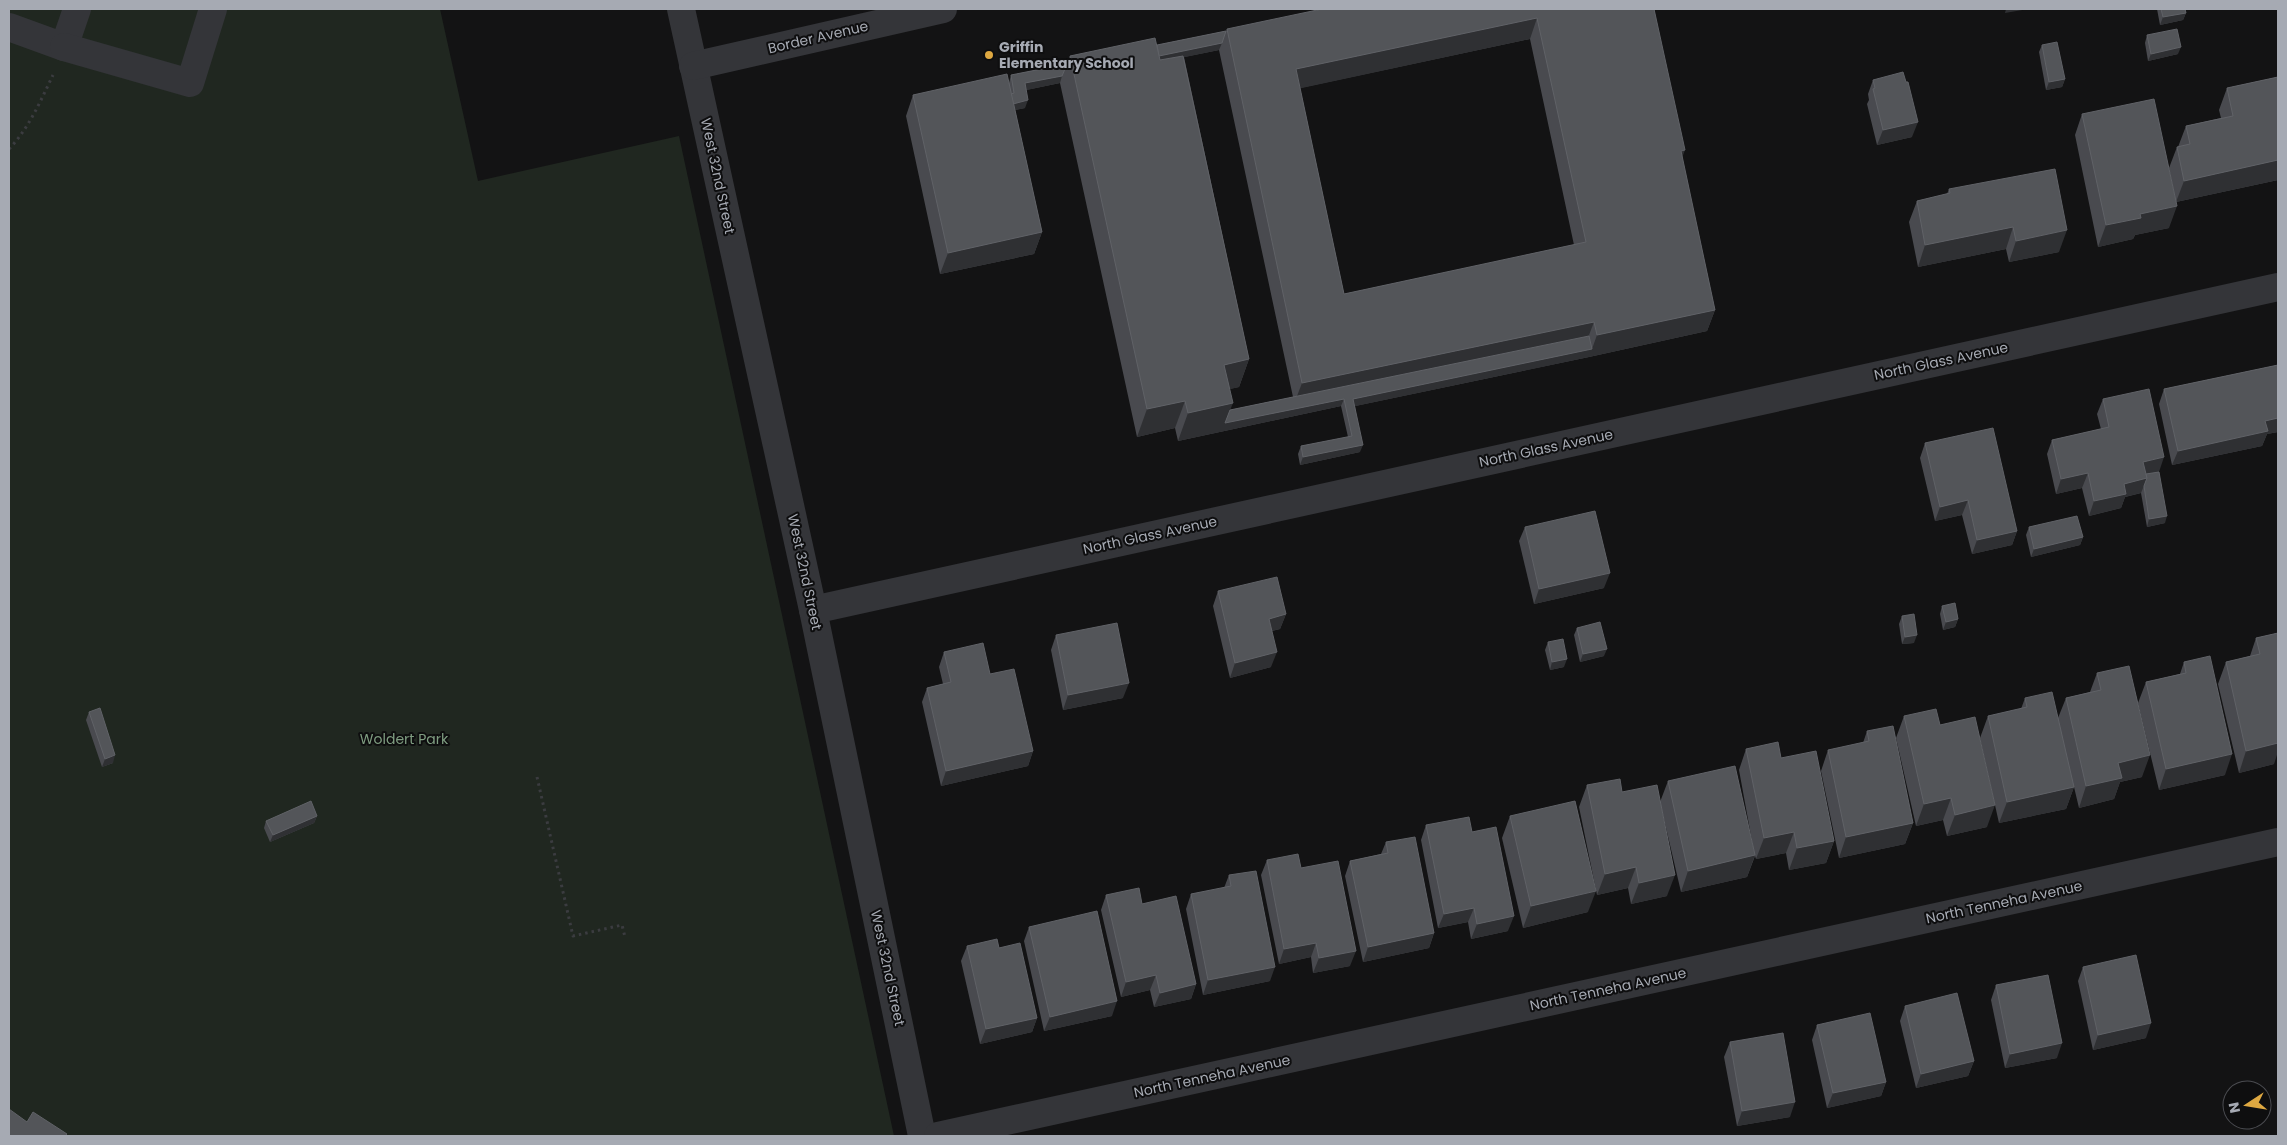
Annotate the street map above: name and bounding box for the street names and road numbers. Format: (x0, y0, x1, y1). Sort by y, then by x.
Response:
street label: Border Avenue (766, 16, 870, 58)
street label: West 32nd Street (696, 116, 740, 236)
street label: North Glass Avenue (1872, 337, 2010, 385)
street label: North Glass Avenue (1477, 424, 1615, 472)
street label: North Glass Avenue (1081, 511, 1219, 559)
street label: West 32nd Street (783, 512, 827, 632)
street label: North Tenneha Avenue (1924, 876, 2084, 928)
street label: West 32nd Street (866, 908, 910, 1028)
street label: North Tenneha Avenue (1528, 963, 1688, 1015)
street label: North Tenneha Avenue (1132, 1050, 1292, 1102)

